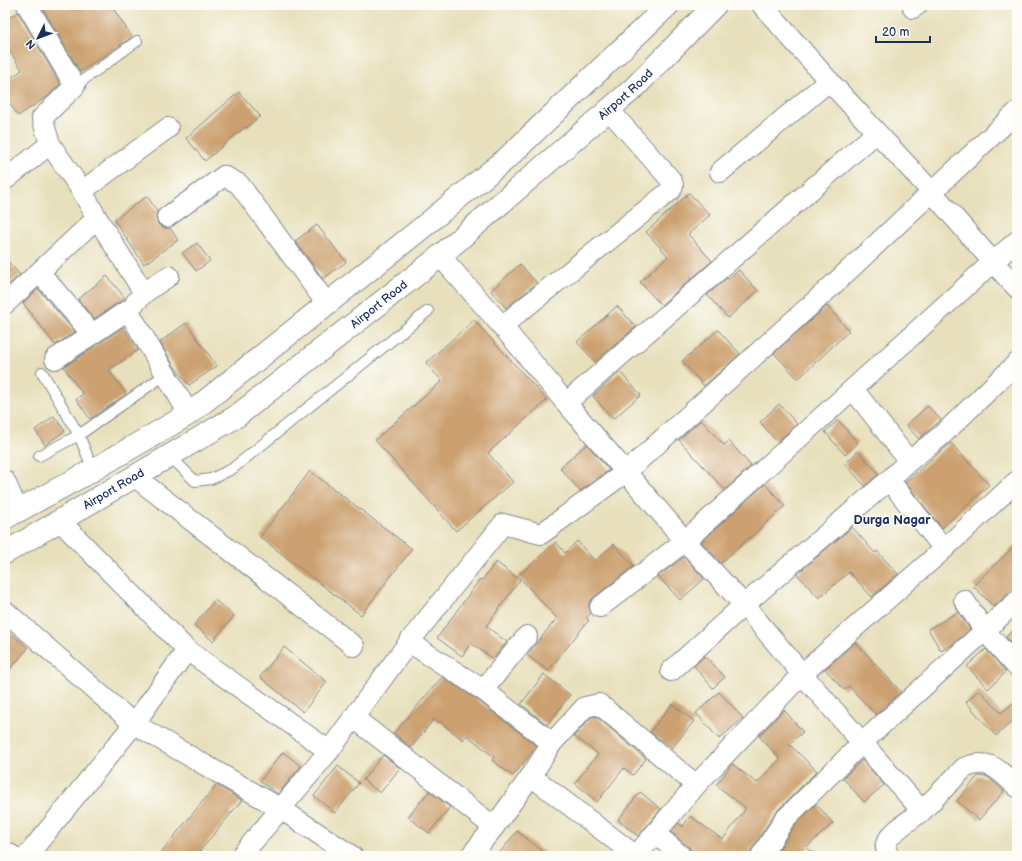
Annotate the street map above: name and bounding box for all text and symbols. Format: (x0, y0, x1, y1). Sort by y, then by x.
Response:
north arrow (18, 18, 58, 58)
scale bar (876, 18, 930, 44)
text: 20 m (882, 25, 909, 40)
text: N (23, 37, 39, 52)
street label: Airport Road (595, 66, 656, 123)
street label: Airport Road (347, 277, 411, 331)
street label: Airport Road (80, 465, 147, 513)
district label: Durga Nagar (854, 512, 931, 528)

